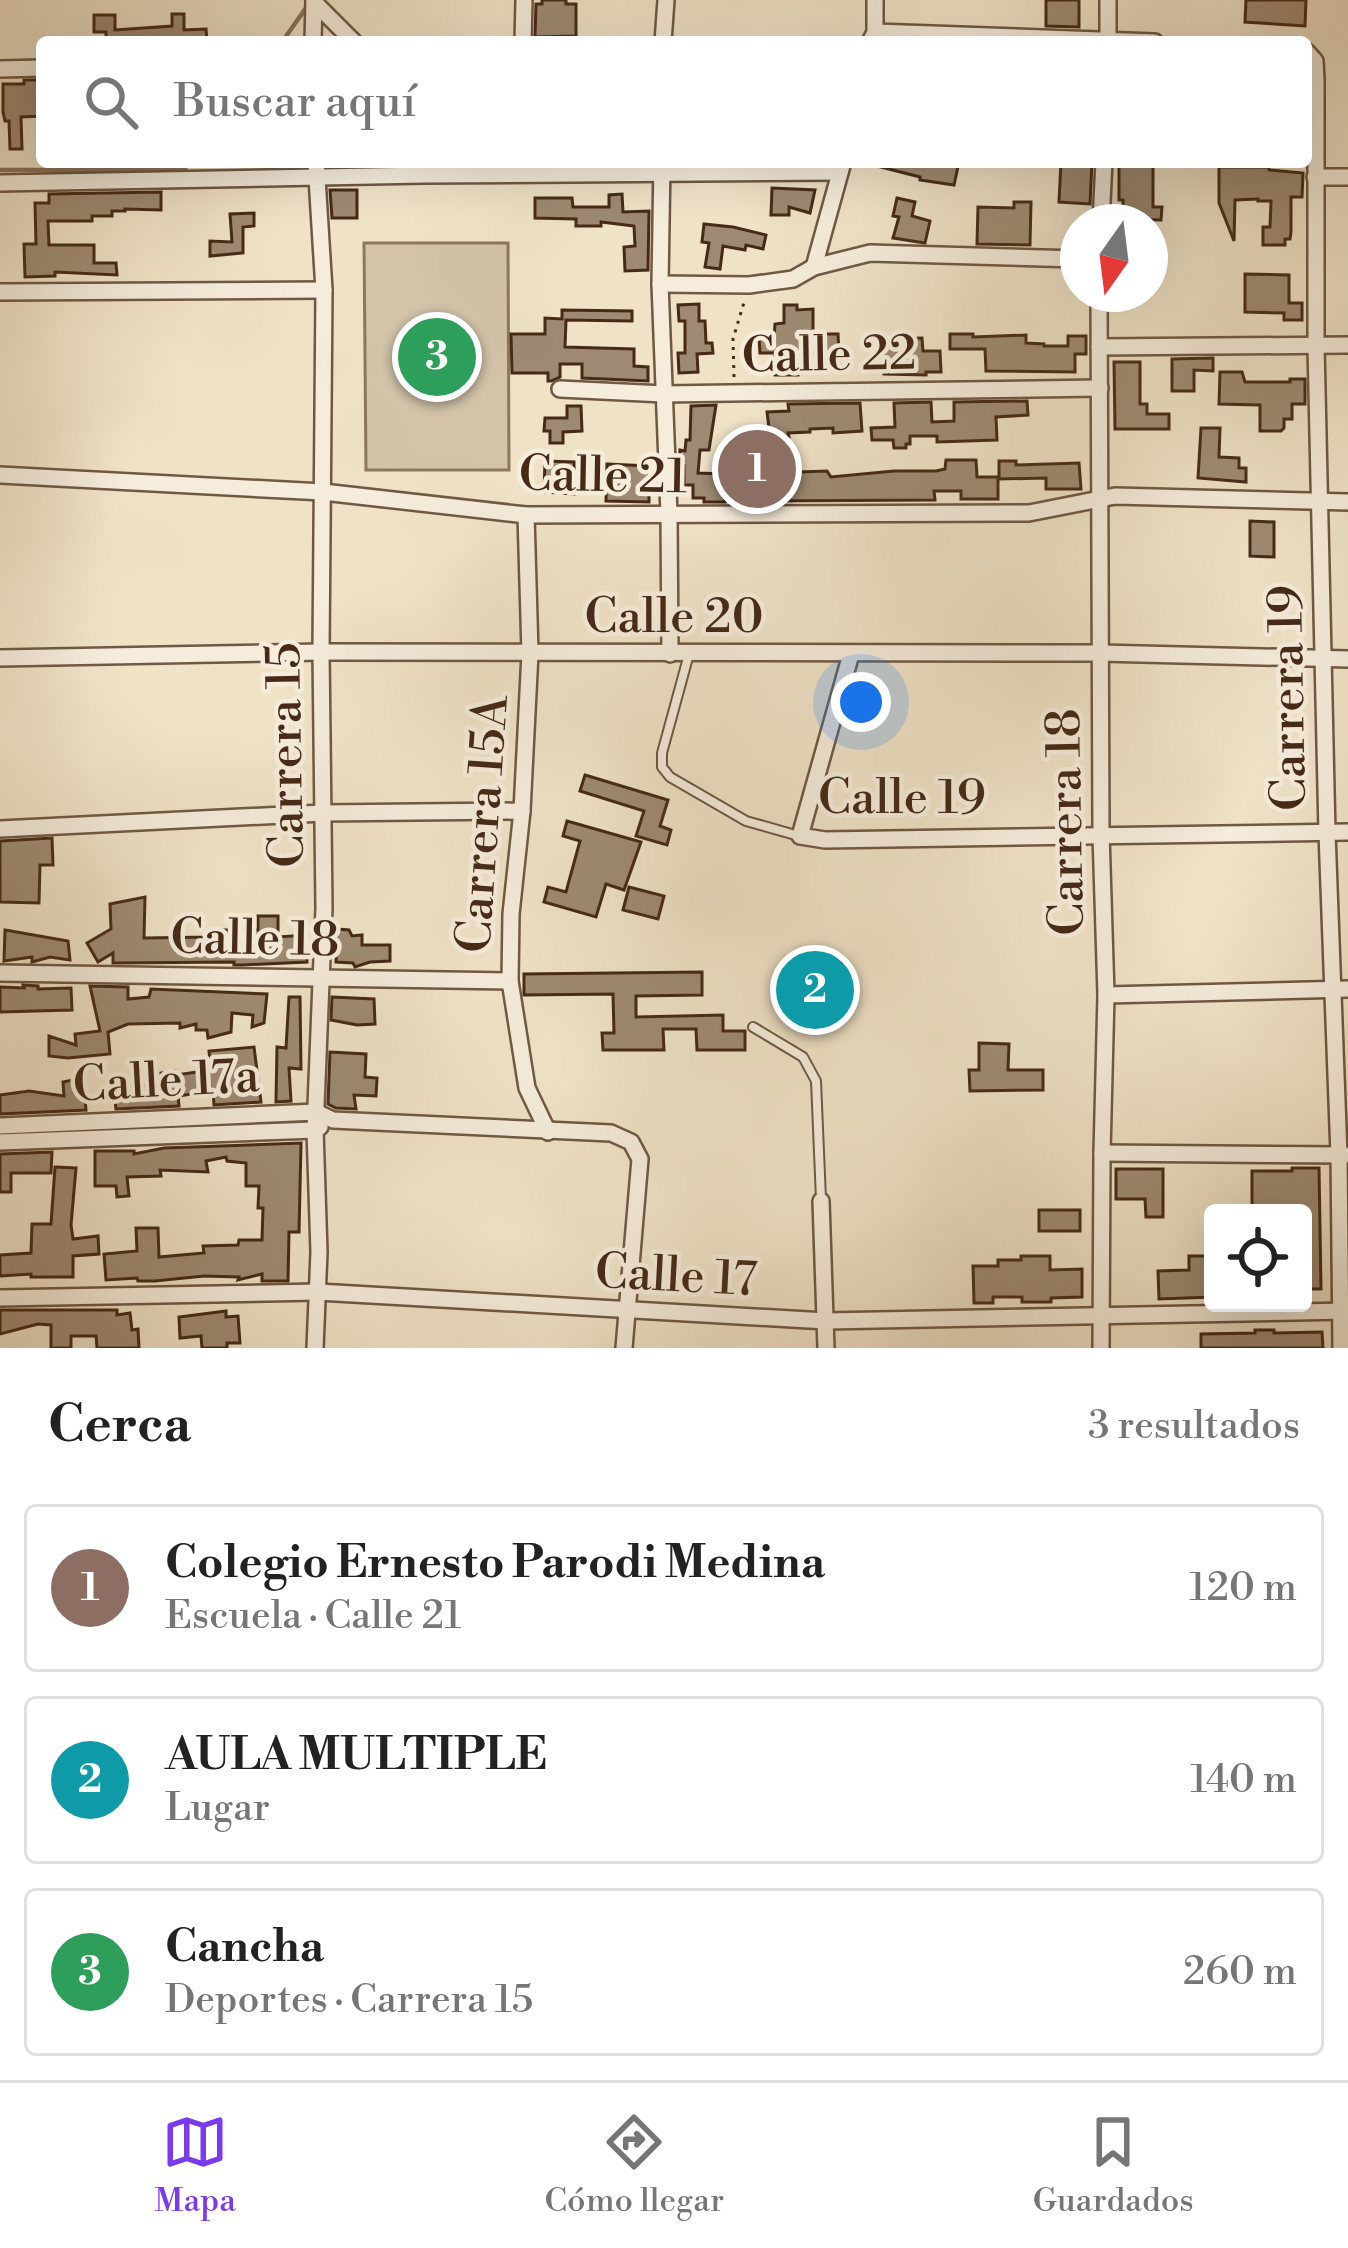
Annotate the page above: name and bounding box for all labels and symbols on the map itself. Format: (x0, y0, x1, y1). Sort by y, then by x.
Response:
north arrow (1060, 204, 1168, 312)
pin: 3 (398, 312, 476, 402)
street label: Calle 22 (741, 324, 917, 388)
pin: 1 (718, 424, 796, 514)
street label: Calle 21 (518, 446, 688, 508)
street label: Carrera 19 (1257, 584, 1321, 812)
street label: Calle 20 (585, 588, 764, 648)
street label: Carrera 15 (255, 642, 319, 868)
your location (831, 672, 891, 732)
street label: Carrera 15A (445, 692, 523, 955)
street label: Carrera 18 (1035, 708, 1099, 936)
street label: Calle 19 (818, 769, 986, 829)
street label: Calle 18 (170, 909, 340, 971)
pin: 2 (776, 945, 854, 1035)
street label: Calle 17a (71, 1047, 262, 1117)
street label: Calle 17 (593, 1243, 758, 1311)

